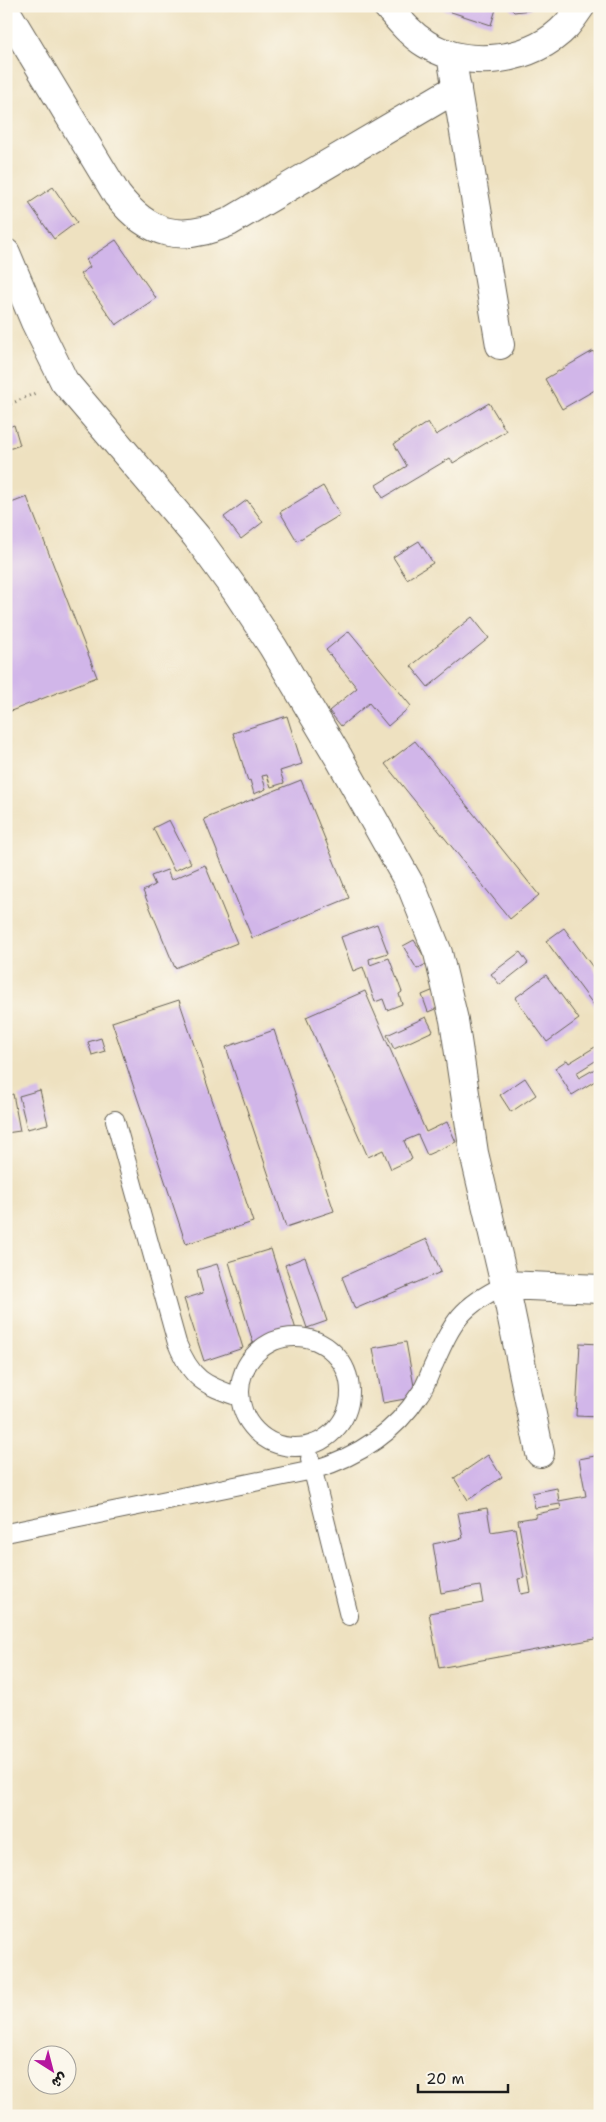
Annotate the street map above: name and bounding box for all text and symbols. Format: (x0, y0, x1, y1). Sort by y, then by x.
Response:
north arrow (28, 2044, 78, 2094)
scale bar (418, 2062, 508, 2094)
text: ش (48, 2069, 71, 2092)
text: 20 m (426, 2069, 465, 2089)

